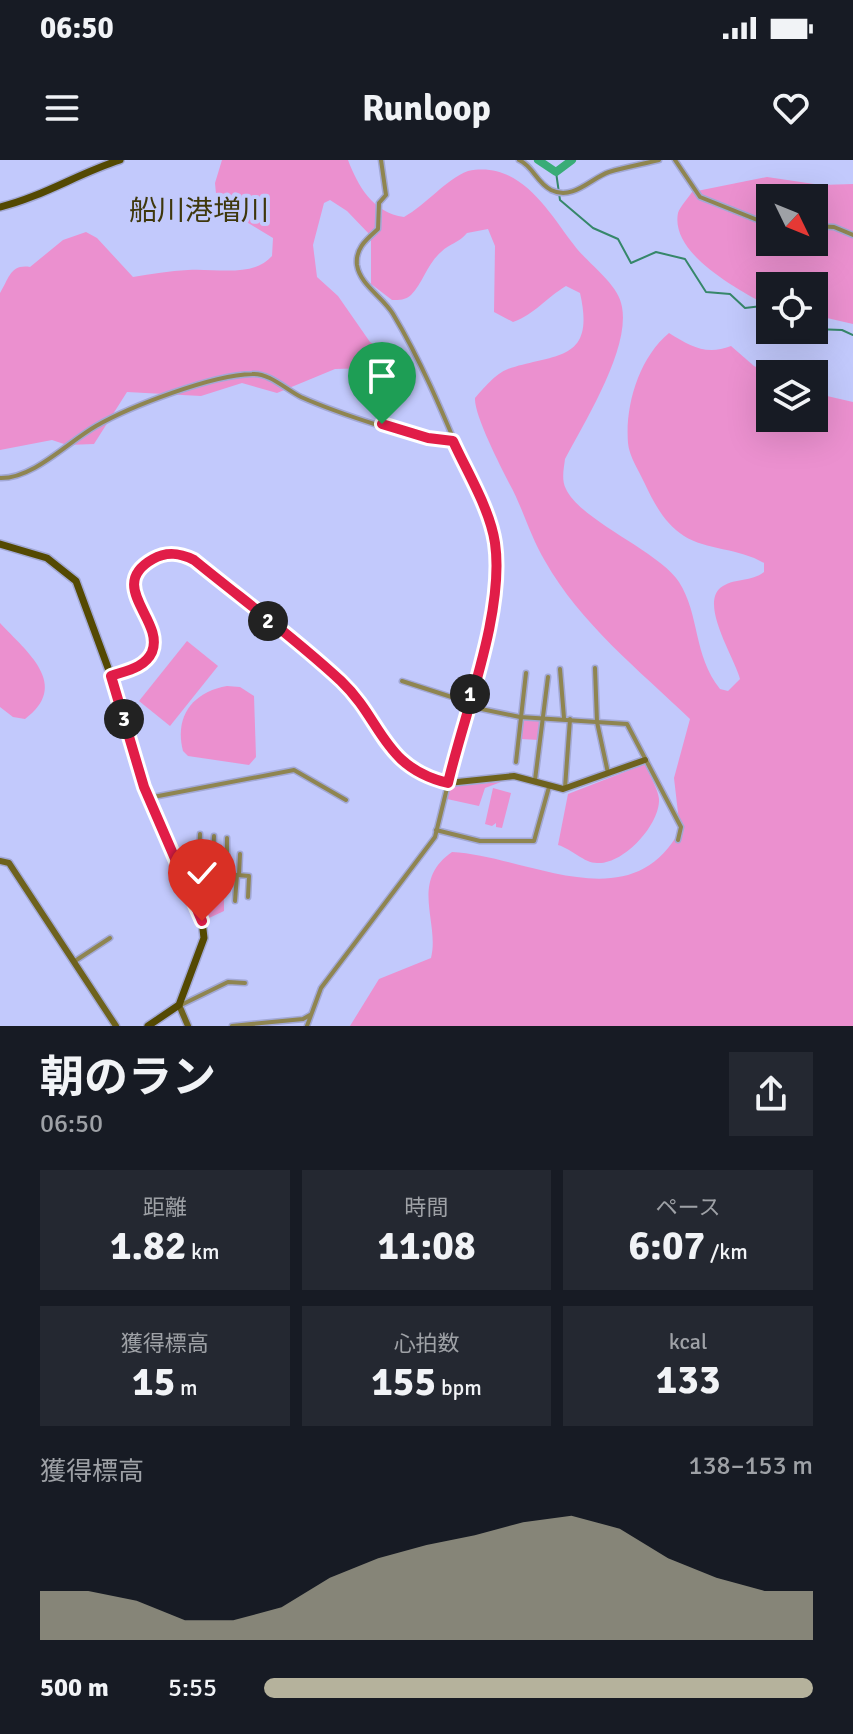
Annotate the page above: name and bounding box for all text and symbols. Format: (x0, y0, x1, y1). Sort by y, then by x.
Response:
text: 06:50 (40, 10, 114, 47)
icon: menu (40, 86, 84, 130)
text: Runloop (362, 86, 491, 131)
icon: heart (769, 86, 813, 130)
north arrow (756, 184, 828, 256)
map controls (756, 184, 828, 432)
district label: 船川港増川 (129, 194, 269, 228)
button: locate (756, 272, 828, 344)
pin (348, 342, 416, 424)
icon: arrive (360, 354, 404, 398)
button: layers (756, 360, 828, 432)
pin: 2 (248, 601, 288, 641)
text: 2 (262, 607, 274, 634)
pin: 1 (450, 674, 490, 714)
text: 1 (464, 680, 476, 707)
pin: 3 (104, 699, 144, 739)
text: 3 (118, 705, 130, 732)
pin (168, 839, 236, 921)
icon: check (180, 851, 224, 895)
text: 朝のラン (40, 1051, 216, 1105)
button: share (729, 1052, 813, 1136)
text: 06:50 (40, 1108, 103, 1140)
text: 距離 (143, 1194, 187, 1221)
text: 時間 (404, 1194, 449, 1221)
text: ペース (656, 1194, 721, 1221)
text: 1.82 (110, 1221, 186, 1271)
text: 11:08 (377, 1221, 476, 1271)
text: 6:07 (629, 1221, 705, 1271)
text: km (186, 1238, 220, 1265)
text: /km (705, 1238, 748, 1265)
text: kcal (669, 1328, 707, 1355)
text: 獲得標高 (121, 1330, 209, 1357)
text: 心拍数 (393, 1330, 460, 1357)
text: 133 (656, 1355, 721, 1405)
text: 15 (132, 1357, 175, 1407)
text: 155 (371, 1357, 436, 1407)
text: m (175, 1374, 198, 1401)
text: bpm (436, 1374, 482, 1401)
text: 138–153 m (689, 1450, 813, 1482)
text: 獲得標高 (40, 1456, 144, 1488)
text: 500 m (40, 1672, 109, 1704)
text: 5:55 (168, 1672, 217, 1704)

